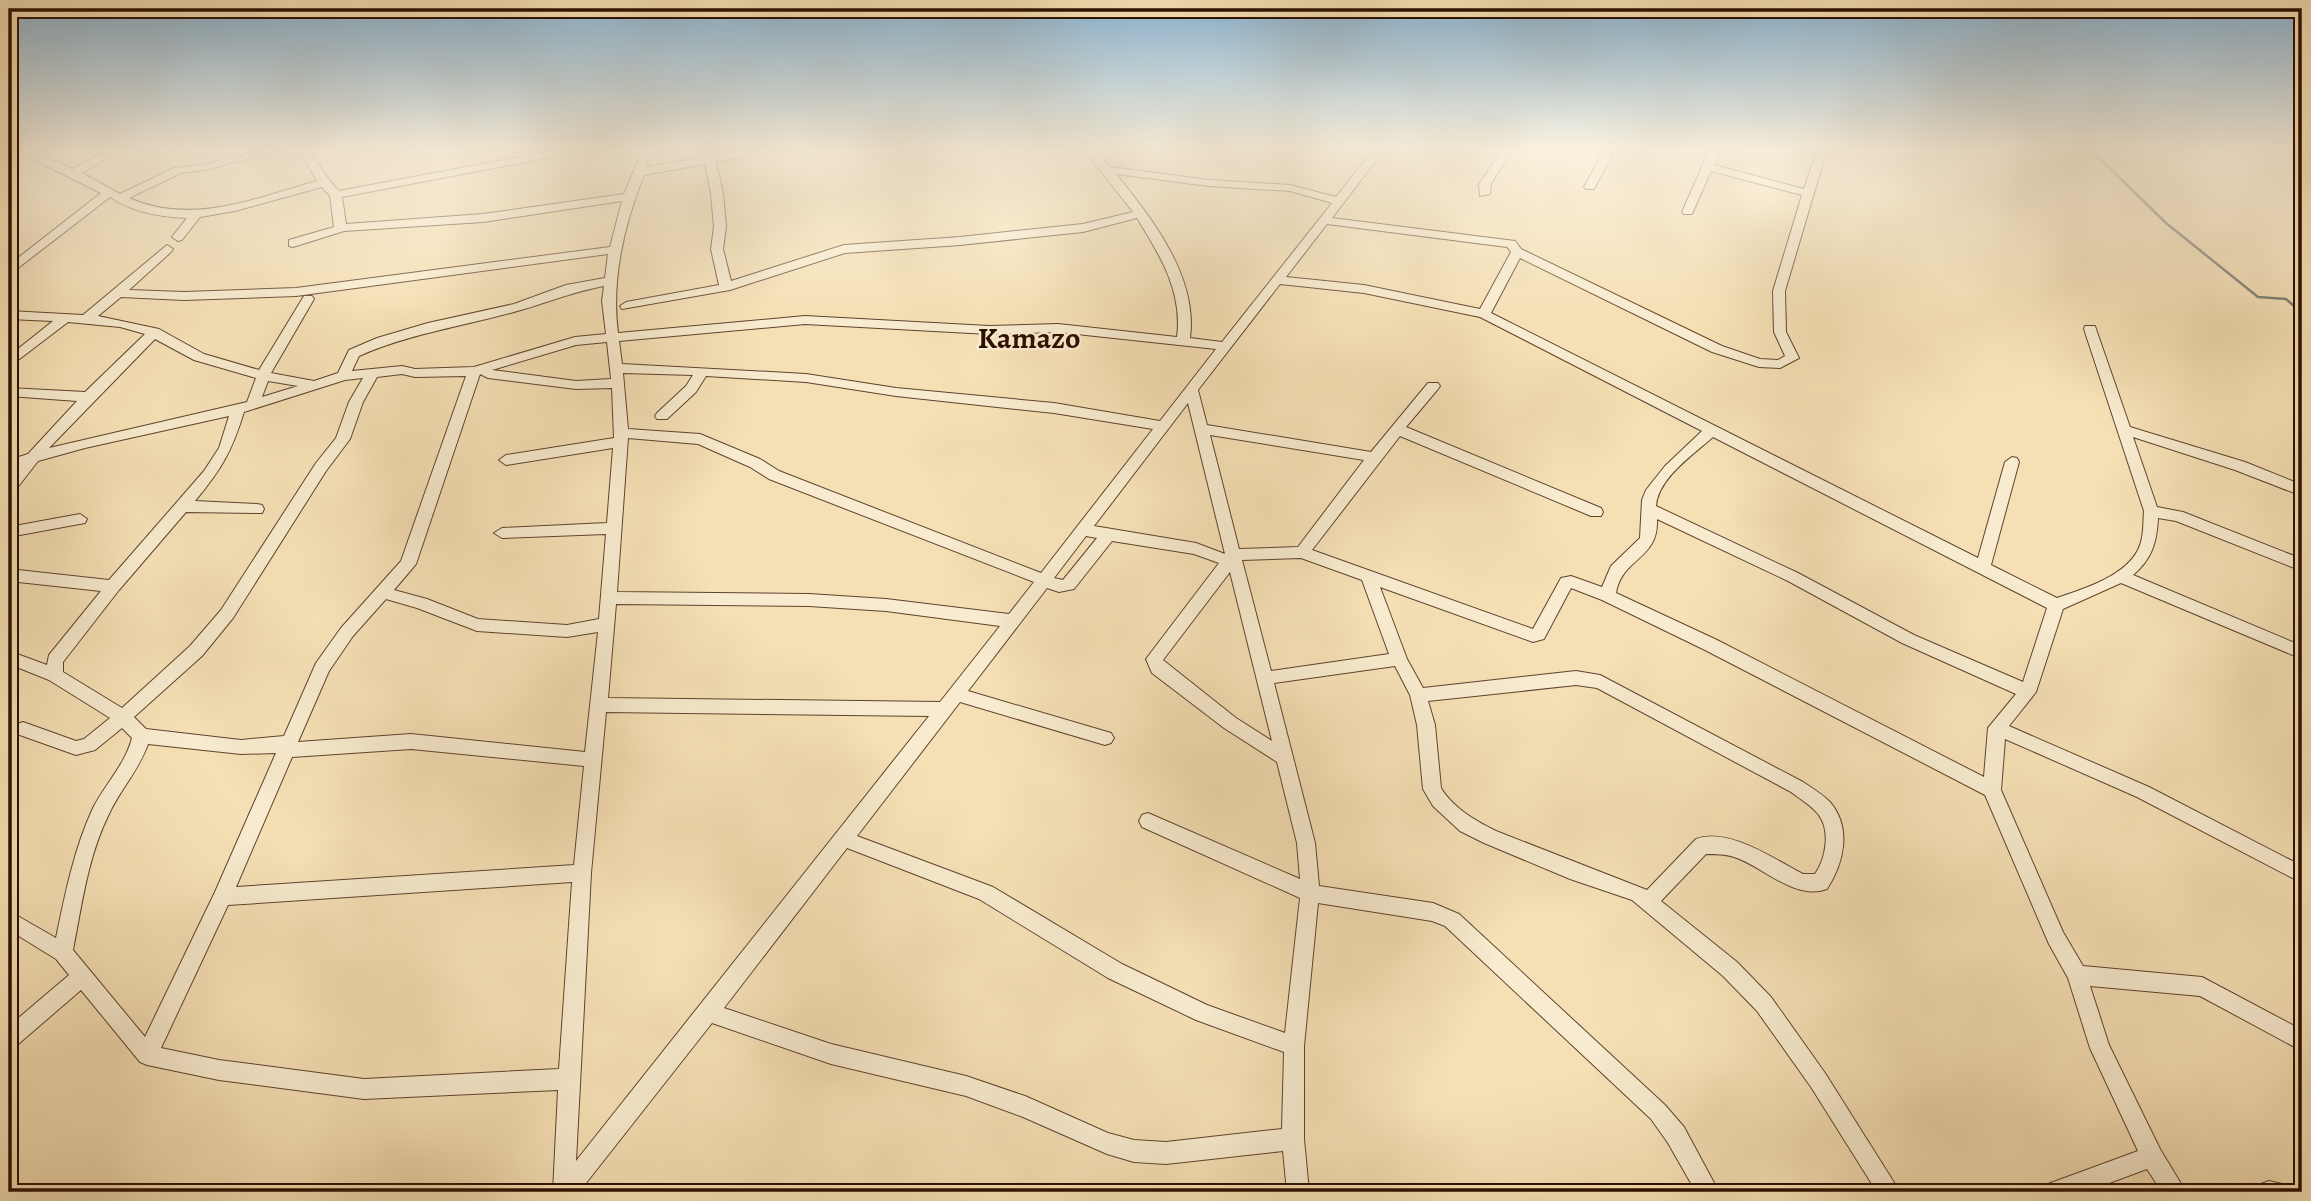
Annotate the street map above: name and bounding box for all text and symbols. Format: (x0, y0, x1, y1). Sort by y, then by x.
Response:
district label: Kamazo (978, 318, 1080, 358)

